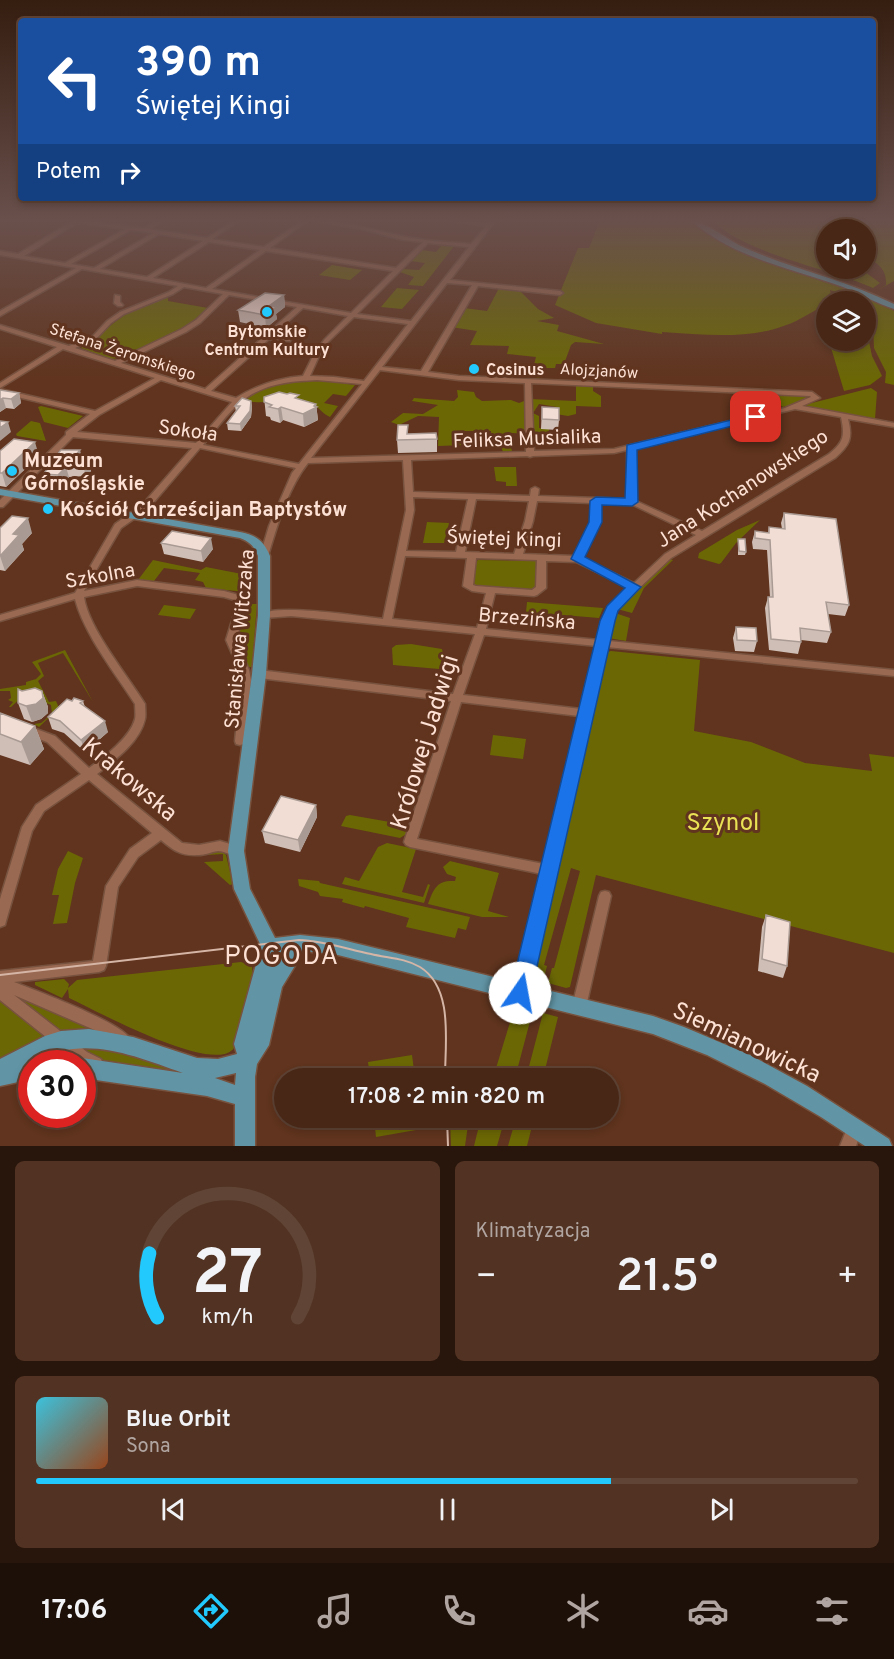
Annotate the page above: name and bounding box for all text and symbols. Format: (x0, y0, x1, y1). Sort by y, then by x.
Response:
text: 390 m (135, 38, 261, 91)
icon: left (36, 42, 114, 120)
text: Świętej Kingi (135, 90, 291, 124)
icon: right (113, 156, 146, 189)
text: Potem (36, 159, 101, 186)
map controls (816, 219, 876, 351)
button: sound (816, 219, 876, 279)
button: layers (816, 291, 876, 351)
marker: Bytomskie Centrum Kultury (260, 305, 274, 319)
street label: Stefana Żeromskiego (47, 319, 198, 386)
place label: Bytomskie Centrum Kultury (204, 323, 330, 361)
street label: Alojzjanów (559, 360, 639, 384)
place label: Cosinus (486, 361, 544, 381)
marker: Cosinus (467, 362, 481, 376)
pin (730, 391, 781, 442)
icon: arrive (739, 400, 772, 433)
street label: Sokoła (156, 415, 219, 449)
street label: Feliksa Musialika (452, 424, 602, 456)
street label: Jana Kochanowskiego (652, 424, 834, 555)
place label: Muzeum Górnośląskie (24, 449, 145, 498)
marker: Muzeum Górnośląskie (5, 464, 19, 478)
place label: Kościół Chrześcijan Baptystów (60, 498, 347, 524)
marker: Kościół Chrześcijan Baptystów (41, 502, 55, 516)
street label: Świętej Kingi (446, 523, 562, 555)
street label: Stanisława Witczaka (220, 548, 262, 730)
street label: Szkolna (63, 558, 137, 596)
street label: Brzezińska (477, 603, 577, 637)
street label: Królowej Jadwigi (385, 651, 467, 834)
street label: Krakowska (75, 732, 183, 829)
park label: Szynol (687, 809, 759, 839)
district label: POGODA (224, 941, 340, 974)
position arrow (488, 961, 552, 1025)
street label: Siemianowicka (667, 996, 825, 1091)
speed limit sign: 30 (18, 1050, 96, 1128)
text: 17:08 · 2 min · 820 m (348, 1084, 545, 1111)
text: Klimatyzacja (476, 1219, 590, 1245)
text: 27 (192, 1237, 263, 1316)
text: 21.5° (616, 1250, 718, 1307)
text: − (476, 1257, 497, 1299)
text: + (837, 1257, 858, 1299)
text: km/h (201, 1304, 253, 1331)
text: Blue Orbit (126, 1407, 231, 1434)
text: Sona (126, 1434, 171, 1460)
icon: previous (157, 1493, 190, 1526)
icon: pause (431, 1493, 464, 1526)
icon: next (705, 1493, 738, 1526)
icon: directions (190, 1590, 232, 1632)
icon: music (314, 1590, 356, 1632)
icon: phone (438, 1590, 480, 1632)
icon: climate (562, 1590, 604, 1632)
icon: car (687, 1590, 729, 1632)
icon: filters (811, 1590, 853, 1632)
text: 17:06 (41, 1594, 107, 1628)

